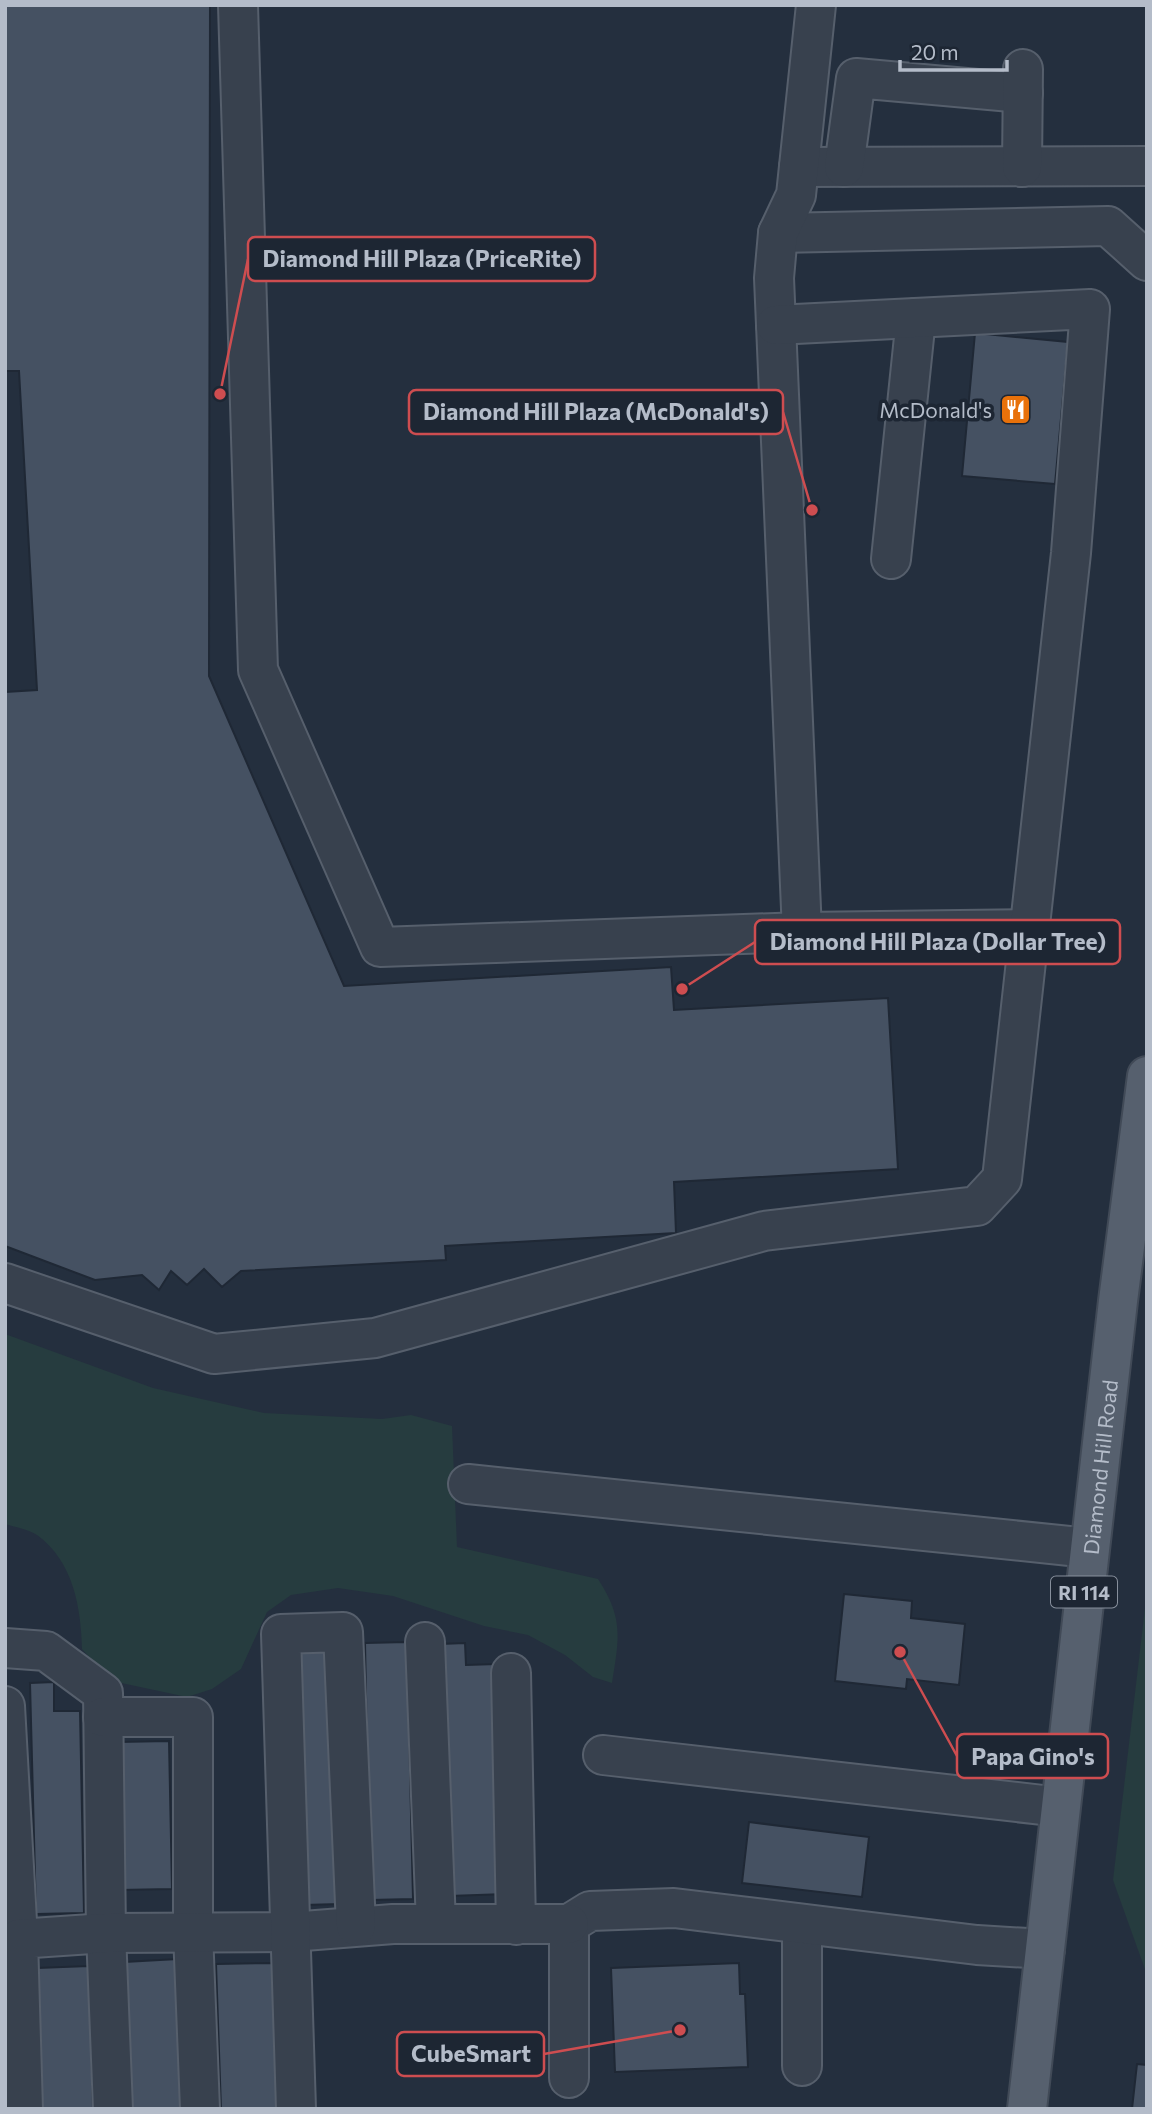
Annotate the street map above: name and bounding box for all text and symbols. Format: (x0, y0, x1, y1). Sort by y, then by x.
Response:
scale bar (900, 28, 1007, 72)
text: 20 m (911, 39, 959, 64)
callout: Diamond Hill Plaza (PriceRite) (248, 237, 595, 281)
text: Diamond Hill Plaza (PriceRite) (263, 244, 581, 272)
callout: Diamond Hill Plaza (McDonald's) (409, 390, 783, 434)
restaurant icon: McDonald's (998, 392, 1032, 426)
text: Diamond Hill Plaza (McDonald's) (423, 397, 769, 425)
place label: McDonald's (879, 397, 992, 422)
callout: Diamond Hill Plaza (Dollar Tree) (755, 920, 1120, 964)
text: Diamond Hill Plaza (Dollar Tree) (770, 927, 1106, 955)
street label: Diamond Hill Road (1077, 1378, 1122, 1556)
road number: RI 114 (1051, 1576, 1117, 1608)
callout: Papa Gino's (957, 1734, 1108, 1778)
text: Papa Gino's (971, 1742, 1095, 1770)
callout: CubeSmart (397, 2032, 544, 2076)
text: CubeSmart (411, 2039, 531, 2067)

